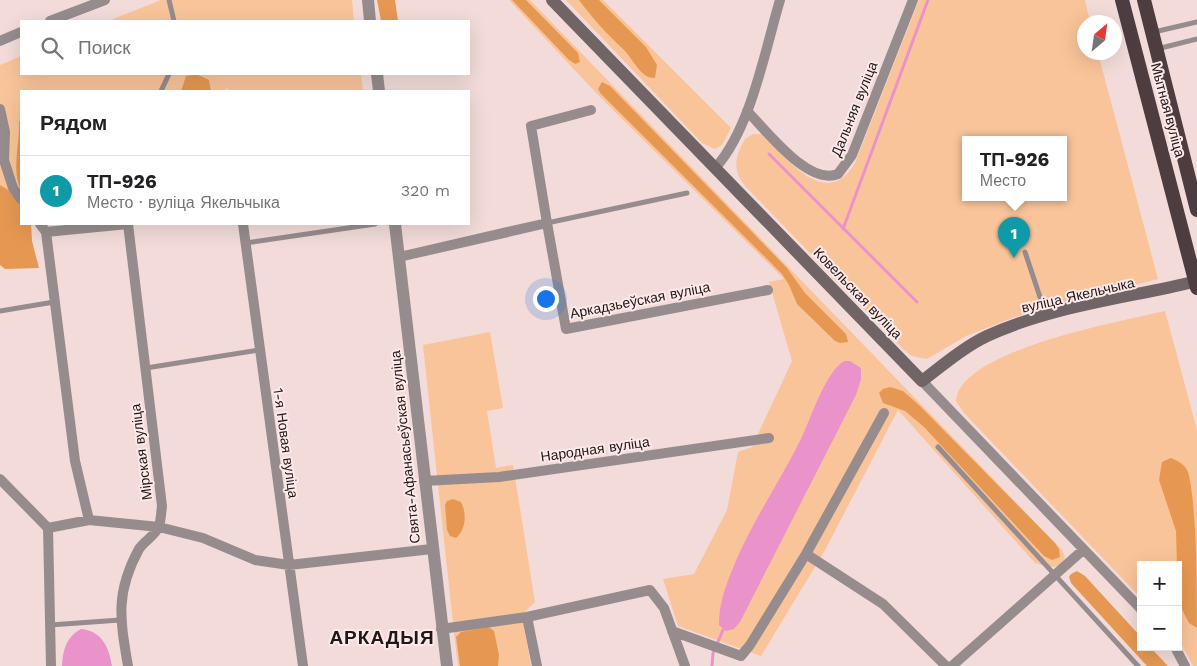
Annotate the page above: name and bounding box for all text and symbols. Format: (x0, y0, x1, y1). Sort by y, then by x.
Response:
north arrow (1077, 15, 1122, 60)
search box (20, 20, 470, 75)
icon: search (38, 34, 66, 62)
text: Поиск (78, 36, 131, 59)
street label: Дальняя вуліца (828, 59, 880, 159)
street label: Мытная вуліца (1148, 61, 1188, 159)
text: Рядом (40, 110, 107, 135)
popup (962, 136, 1067, 201)
text: ТП-926 (980, 148, 1049, 171)
text: ТП-926 (87, 170, 157, 193)
text: Место (980, 171, 1026, 190)
text: 1 (53, 181, 59, 200)
text: 320 m (401, 181, 450, 200)
text: Место · вуліца Якельчыка (87, 193, 280, 212)
pin: 1 (998, 217, 1030, 258)
street label: Ковельская вуліца (810, 244, 906, 342)
street label: вуліца Якельчыка (1020, 274, 1136, 316)
street label: Аркадзьеўская вуліца (569, 279, 712, 321)
your location (533, 286, 559, 312)
street label: Свята-Афанасьеўская вуліца (387, 349, 423, 544)
street label: 1-я Новая вуліца (270, 387, 302, 499)
street label: Мірская вуліца (127, 403, 155, 501)
street label: Народная вуліца (539, 433, 651, 465)
map controls (1137, 561, 1182, 651)
button: + (1137, 561, 1182, 606)
button: − (1137, 606, 1182, 651)
district label: АРКАДЫЯ (329, 626, 435, 649)

